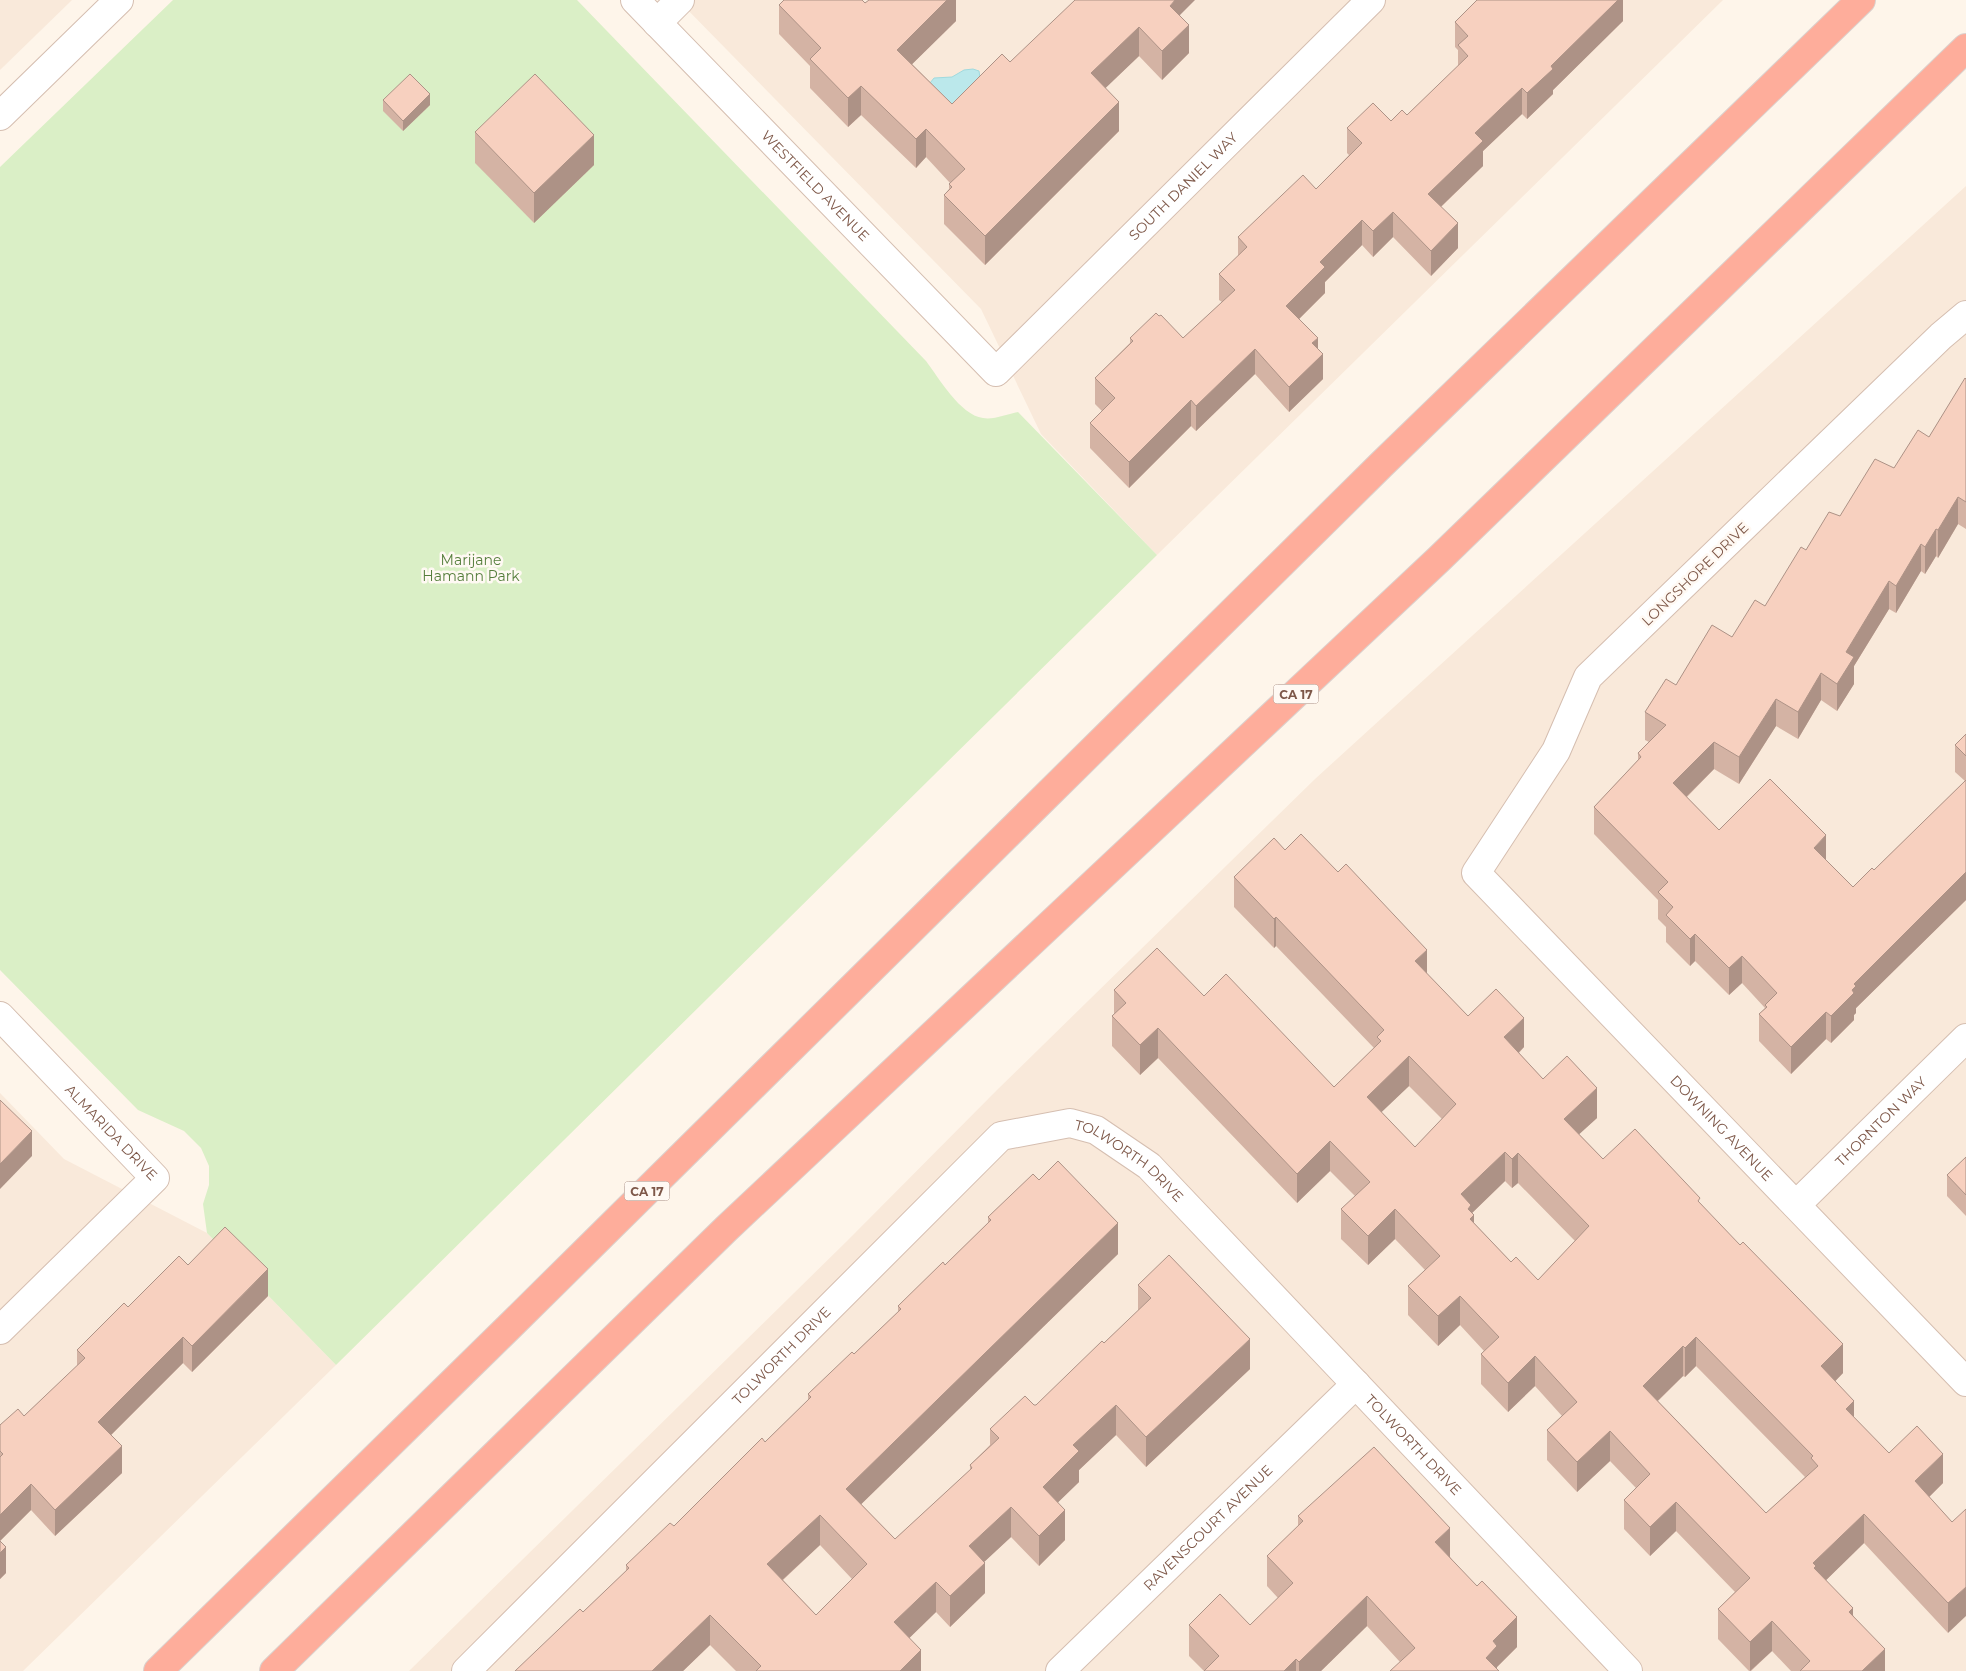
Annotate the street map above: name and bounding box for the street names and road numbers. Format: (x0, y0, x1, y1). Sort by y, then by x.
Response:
street label: WESTFIELD AVENUE (758, 127, 873, 245)
street label: SOUTH DANIEL WAY (1125, 128, 1241, 244)
street label: LONGSHORE DRIVE (1638, 518, 1752, 630)
road number: CA 17 (1274, 684, 1318, 704)
street label: DOWNING AVENUE (1666, 1071, 1777, 1185)
street label: THORNTON WAY (1832, 1073, 1930, 1170)
street label: ALMARIDA DRIVE (61, 1081, 161, 1184)
street label: TOLWORTH DRIVE (1073, 1116, 1187, 1206)
road number: CA 17 (624, 1182, 670, 1200)
street label: TOLWORTH DRIVE (728, 1303, 834, 1409)
street label: TOLWORTH DRIVE (1361, 1391, 1465, 1499)
street label: RAVENSCOURT AVENUE (1140, 1461, 1276, 1594)

